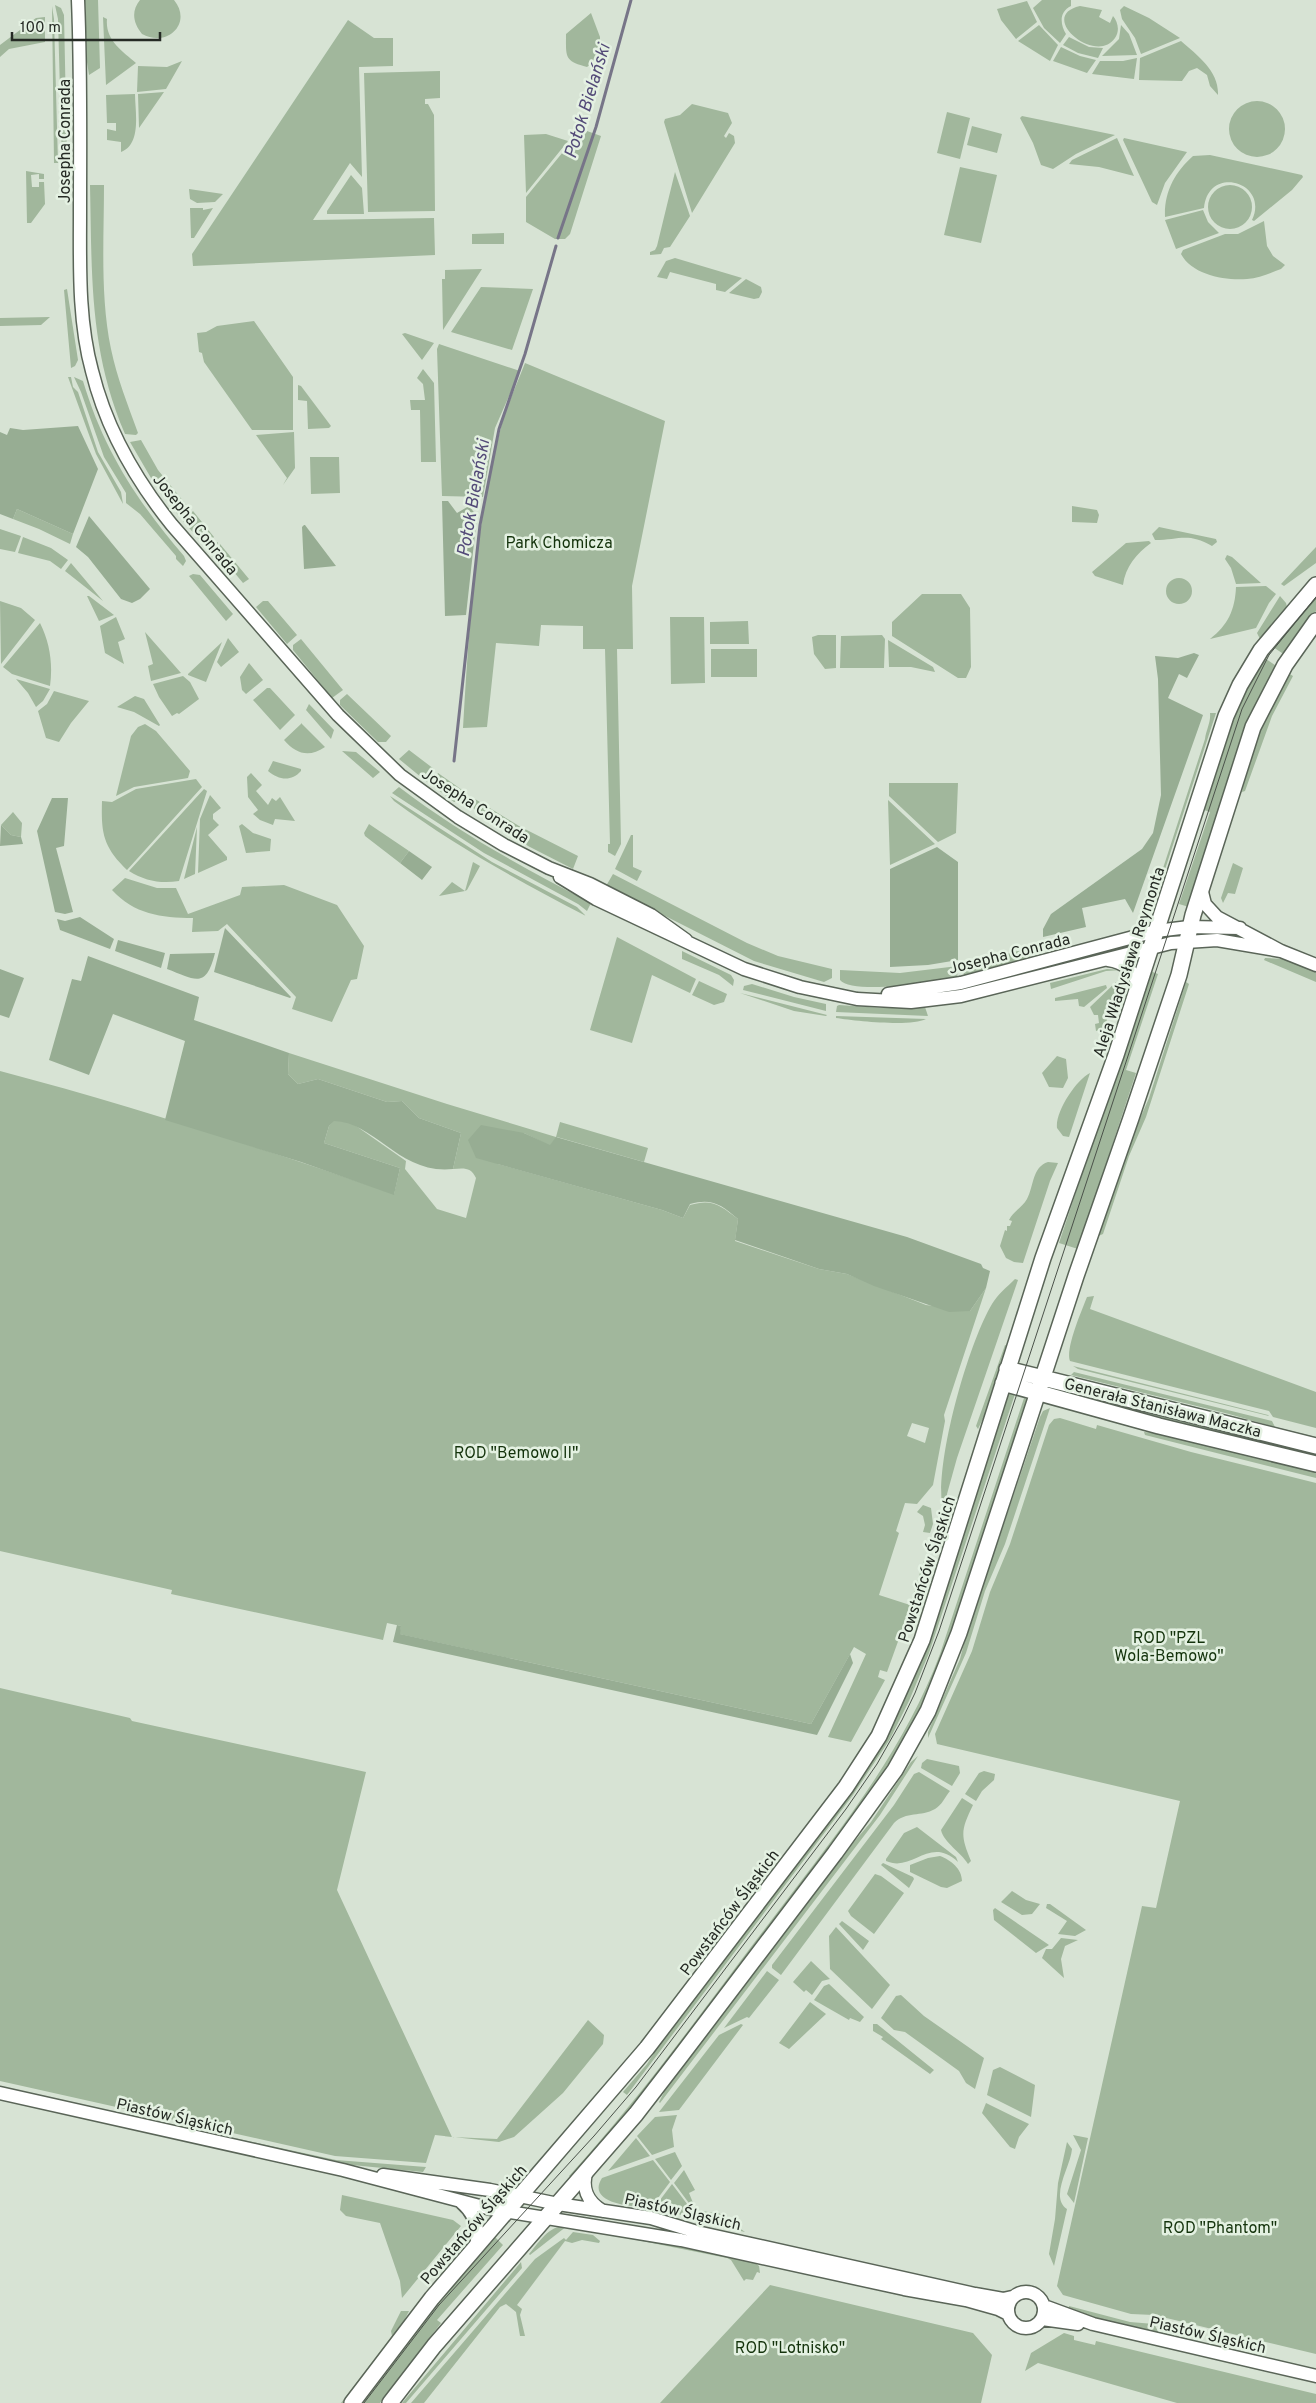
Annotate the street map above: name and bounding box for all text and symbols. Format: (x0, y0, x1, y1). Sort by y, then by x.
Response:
scale bar (12, 10, 160, 42)
text: 100 m (20, 19, 61, 38)
water label: Potok Bielański (560, 40, 617, 162)
street label: Josepha Conrada (56, 79, 76, 203)
water label: Potok Bielański (453, 436, 496, 559)
street label: Josepha Conrada (148, 471, 241, 580)
park label: Park Chomicza (505, 534, 613, 554)
street label: Josepha Conrada (417, 764, 533, 849)
street label: Aleja Władysława Reymonta (1090, 865, 1170, 1060)
street label: Josepha Conrada (947, 930, 1072, 980)
street label: Generała Stanisława Maczka (1062, 1375, 1263, 1443)
park label: ROD "Bemowo II" (454, 1444, 578, 1464)
street label: Powstańców Śląskich (893, 1493, 961, 1645)
park label: ROD "PZL Wola-Bemowo" (1114, 1629, 1224, 1667)
street label: Powstańców Śląskich (675, 1845, 785, 1980)
street label: Piastów Śląskich (114, 2093, 235, 2141)
street label: Powstańców Śląskich (415, 2160, 532, 2289)
street label: Piastów Śląskich (622, 2188, 743, 2236)
park label: ROD "Phantom" (1163, 2219, 1277, 2239)
street label: Piastów Śląskich (1147, 2311, 1268, 2359)
park label: ROD "Lotnisko" (735, 2339, 845, 2359)

